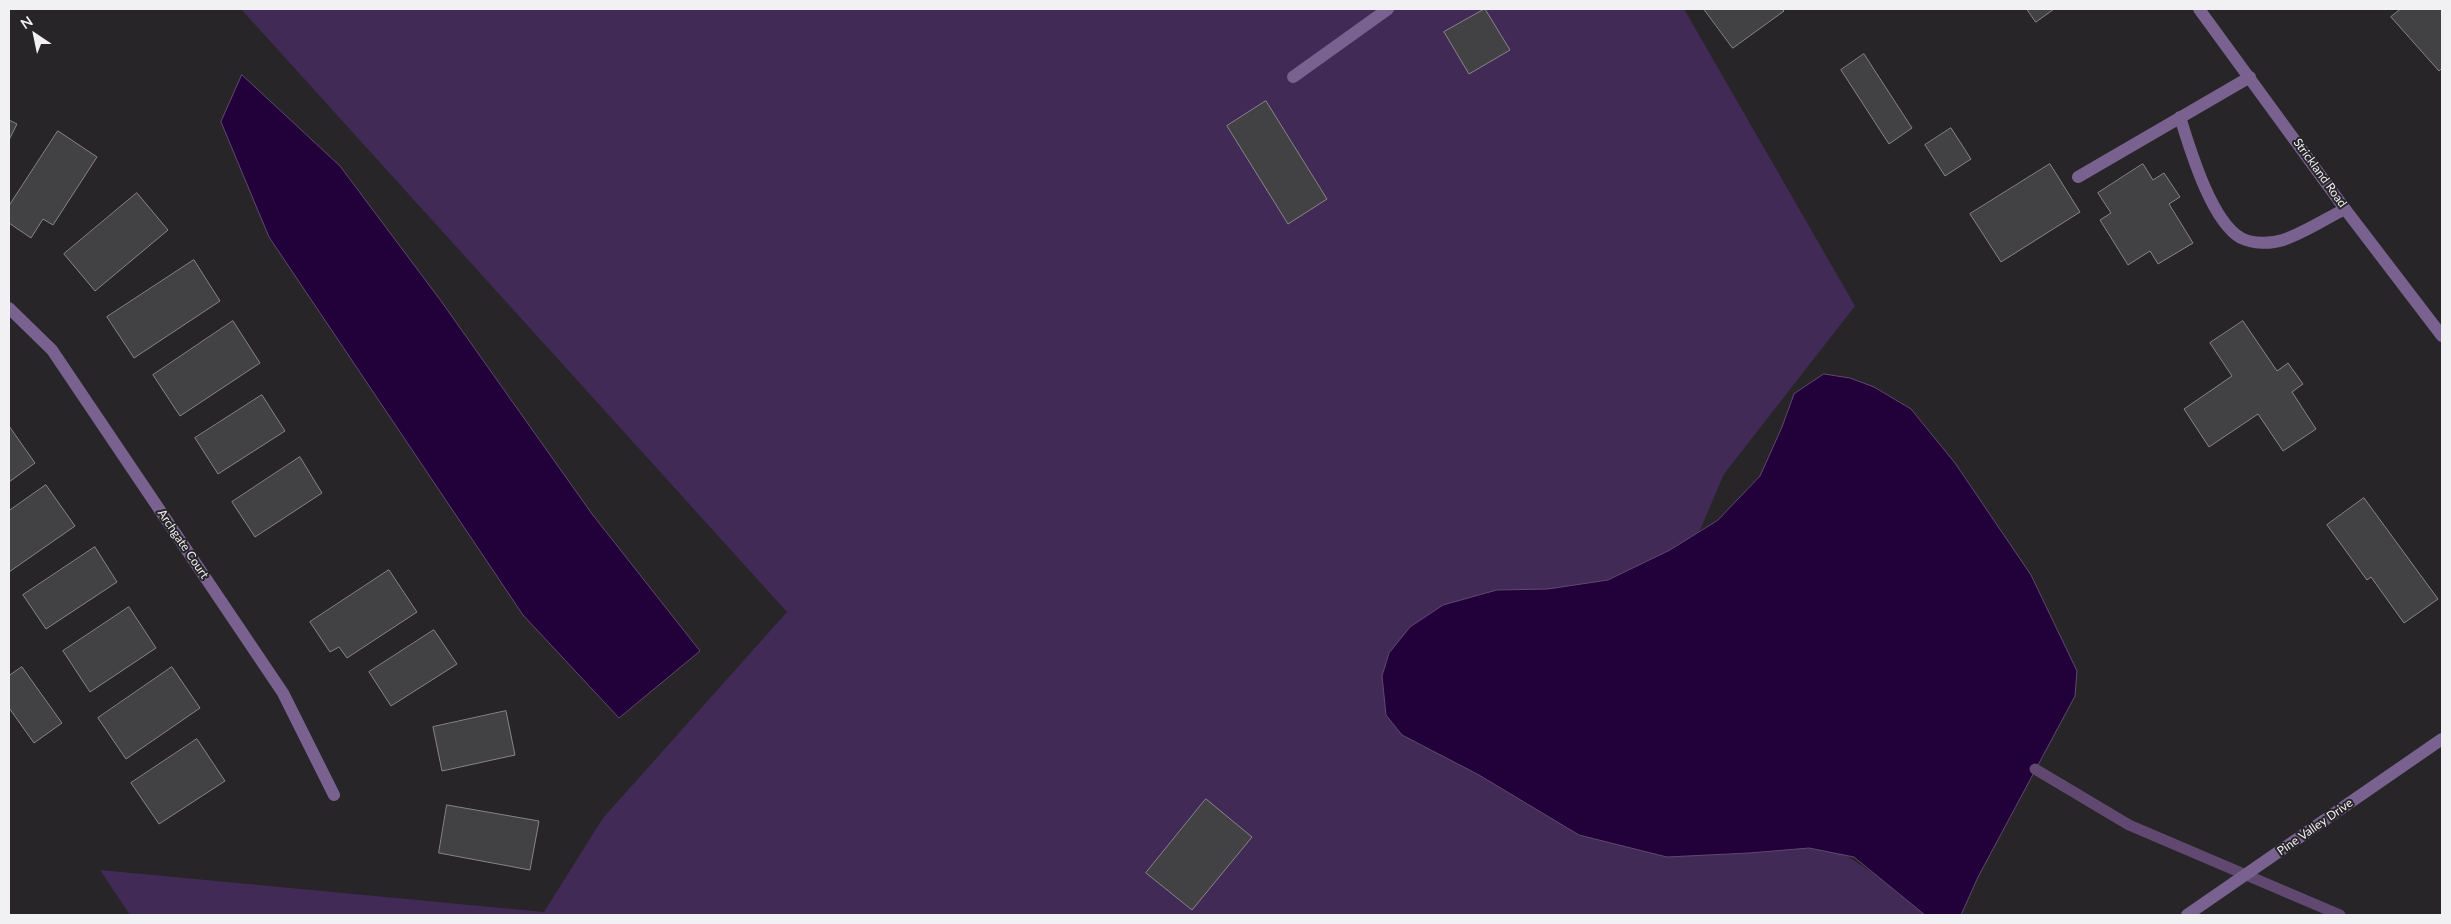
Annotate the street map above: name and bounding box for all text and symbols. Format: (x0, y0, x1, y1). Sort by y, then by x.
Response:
north arrow (10, 10, 60, 60)
text: N (17, 12, 36, 32)
street label: Strickland Road (2290, 136, 2350, 210)
street label: Archgate Court (155, 507, 211, 581)
street label: Pine Valley Drive (2274, 796, 2356, 858)

